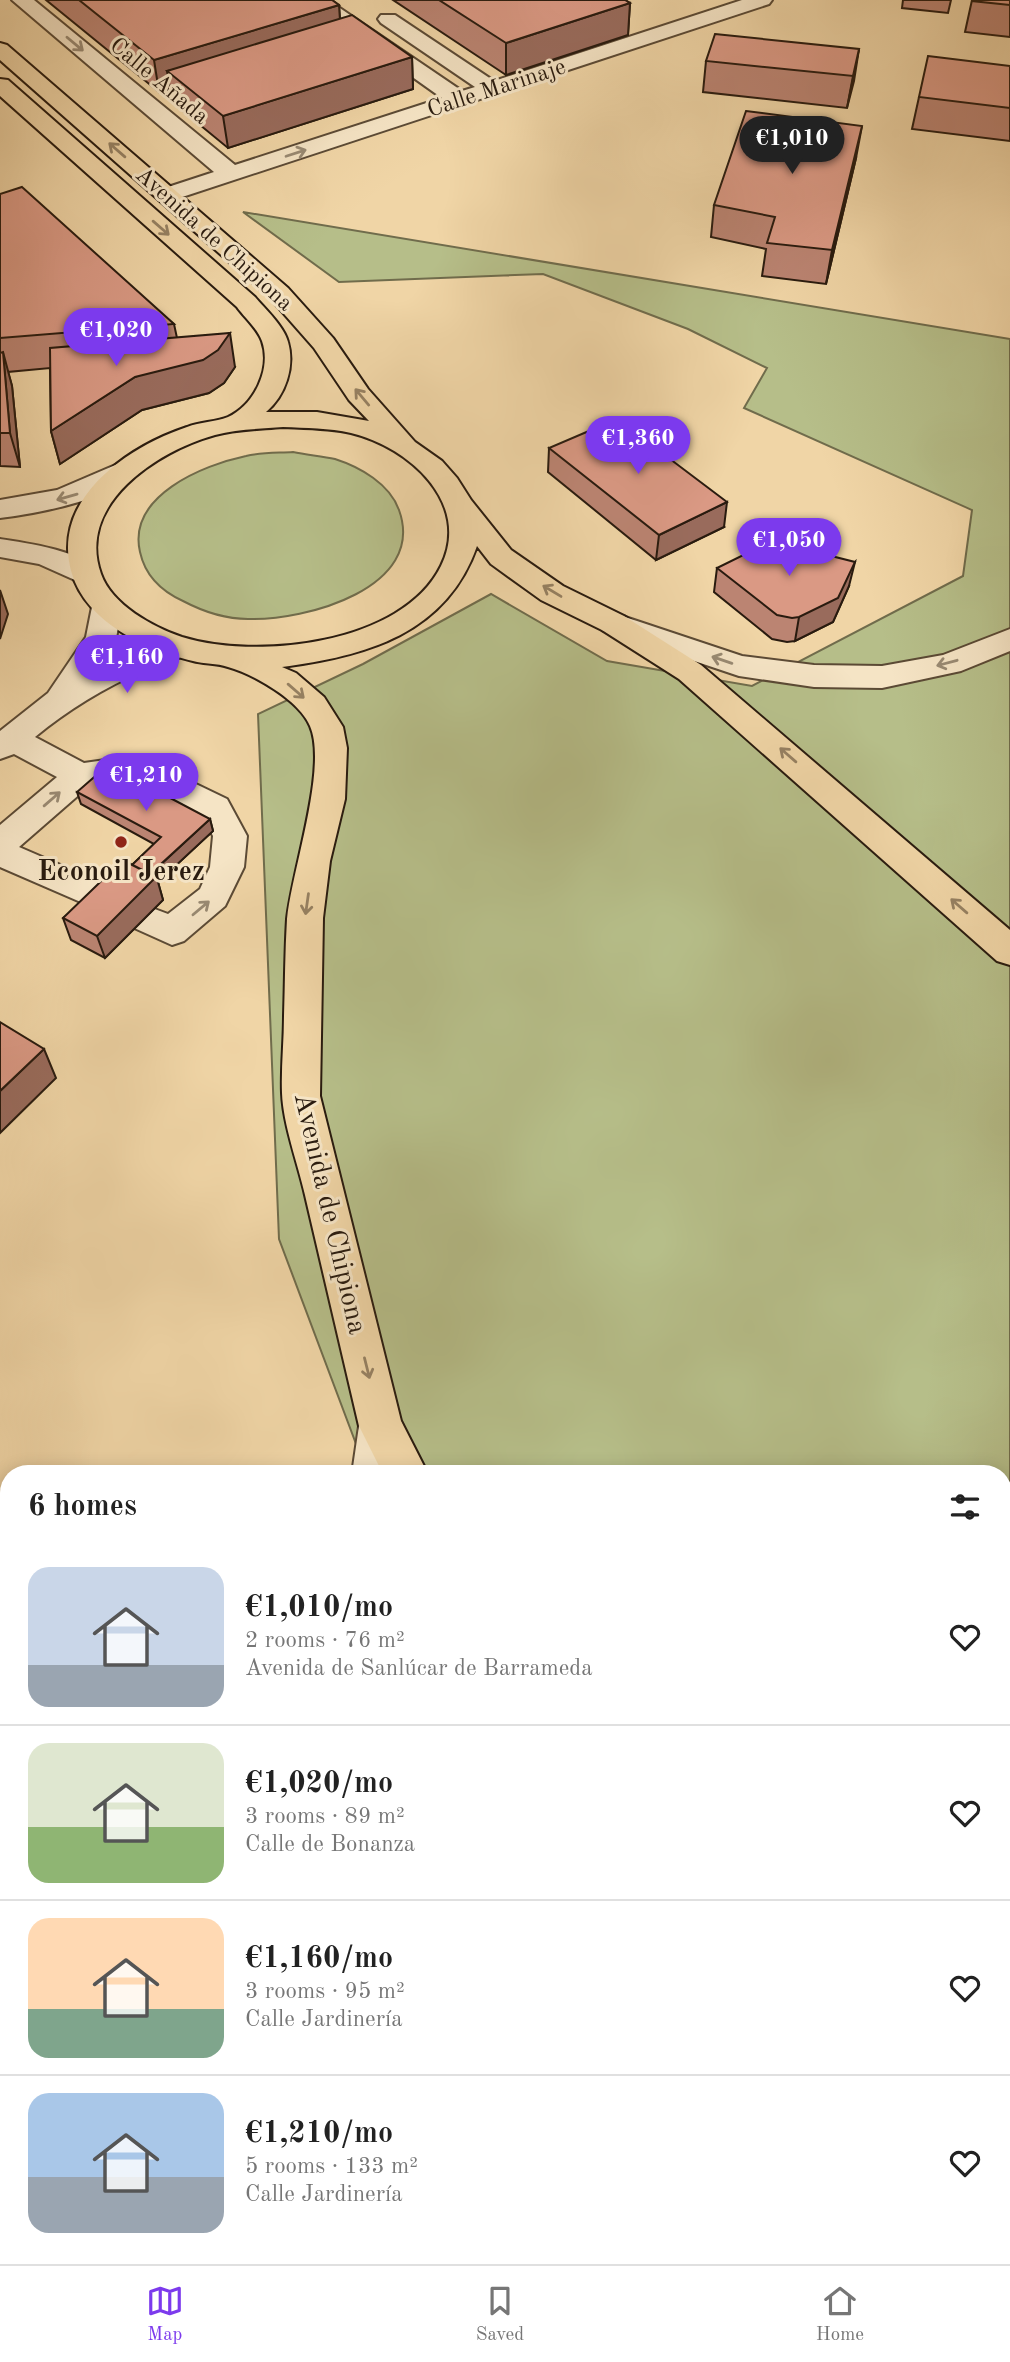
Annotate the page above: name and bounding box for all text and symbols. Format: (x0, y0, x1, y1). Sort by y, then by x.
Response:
street label: Calle Añada (105, 33, 213, 129)
one-way arrow (65, 36, 83, 52)
street label: Calle Marinaje (424, 55, 569, 122)
pin: €1,010 (735, 116, 849, 176)
text: €1,010 (755, 127, 829, 150)
one-way arrow (108, 142, 126, 158)
one-way arrow (284, 146, 306, 158)
street label: Avenida de Chipiona (131, 163, 297, 315)
one-way arrow (152, 220, 170, 236)
pin: €1,020 (59, 308, 173, 368)
text: €1,020 (79, 319, 153, 342)
one-way arrow (354, 388, 370, 406)
pin: €1,360 (581, 416, 695, 476)
text: €1,360 (601, 427, 675, 450)
one-way arrow (56, 492, 78, 505)
pin: €1,050 (732, 518, 846, 578)
text: €1,050 (752, 529, 826, 552)
one-way arrow (543, 584, 563, 598)
pin: €1,160 (70, 636, 184, 695)
text: €1,160 (90, 646, 164, 669)
one-way arrow (712, 653, 734, 665)
one-way arrow (936, 658, 958, 671)
one-way arrow (287, 683, 305, 699)
one-way arrow (780, 747, 798, 763)
pin: €1,210 (89, 754, 203, 813)
text: €1,210 (109, 764, 183, 787)
one-way arrow (42, 791, 60, 807)
marker: Econoil Jerez (113, 834, 129, 850)
place label: Econoil Jerez (37, 859, 205, 887)
one-way arrow (300, 892, 313, 915)
one-way arrow (950, 898, 968, 914)
one-way arrow (191, 900, 209, 916)
street label: Avenida de Chipiona (288, 1090, 371, 1337)
one-way arrow (361, 1356, 374, 1379)
icon: filters (946, 1488, 984, 1526)
text: 6 homes (28, 1492, 137, 1522)
text: €1,010/mo (245, 1593, 393, 1623)
icon: home (84, 1595, 168, 1679)
icon: heart (946, 1618, 984, 1656)
text: 2 rooms · 76 m² (245, 1629, 405, 1652)
text: Avenida de Sanlúcar de Barrameda (245, 1657, 593, 1680)
text: €1,020/mo (245, 1769, 393, 1799)
icon: home (84, 1771, 168, 1855)
icon: heart (946, 1794, 984, 1832)
text: 3 rooms · 89 m² (245, 1805, 405, 1828)
text: Calle de Bonanza (245, 1833, 415, 1856)
text: €1,160/mo (245, 1944, 393, 1974)
icon: home (84, 1946, 168, 2030)
icon: heart (946, 1969, 984, 2007)
text: 3 rooms · 95 m² (245, 1980, 405, 2003)
text: Calle Jardinería (245, 2008, 403, 2031)
text: €1,210/mo (245, 2119, 393, 2149)
icon: home (84, 2121, 168, 2205)
icon: heart (946, 2144, 984, 2182)
text: 5 rooms · 133 m² (245, 2155, 418, 2178)
text: Calle Jardinería (245, 2183, 403, 2206)
tab: Map (146, 2282, 184, 2347)
tab: Saved (476, 2282, 524, 2347)
tab: Home (816, 2282, 864, 2347)

